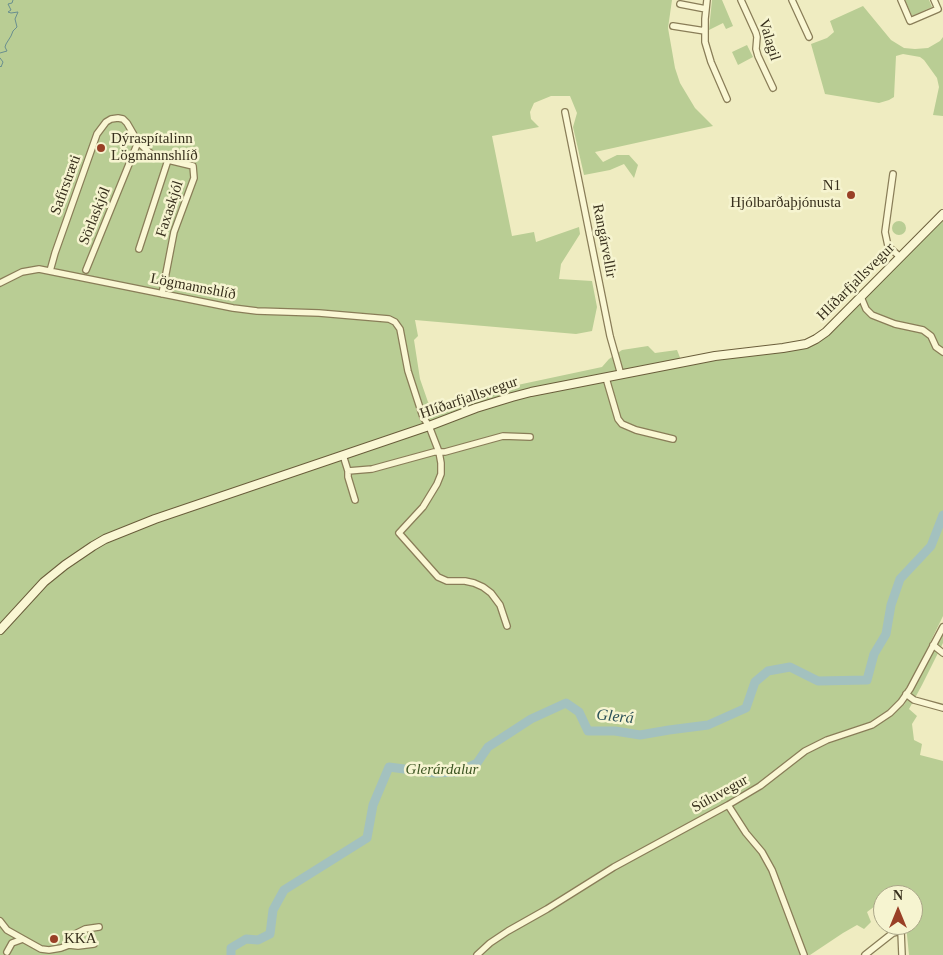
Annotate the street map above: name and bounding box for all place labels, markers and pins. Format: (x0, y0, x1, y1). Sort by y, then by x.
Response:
place label: Dýraspítalinn Lögmannshlíð (111, 130, 198, 165)
marker: Dýraspítalinn Lögmannshlíð (95, 142, 107, 154)
place label: N1 Hjólbarðaþjónusta (730, 177, 841, 212)
marker: N1 Hjólbarðaþjónusta (845, 189, 857, 201)
place label: KKA (64, 930, 96, 948)
marker: KKA (48, 933, 60, 945)

